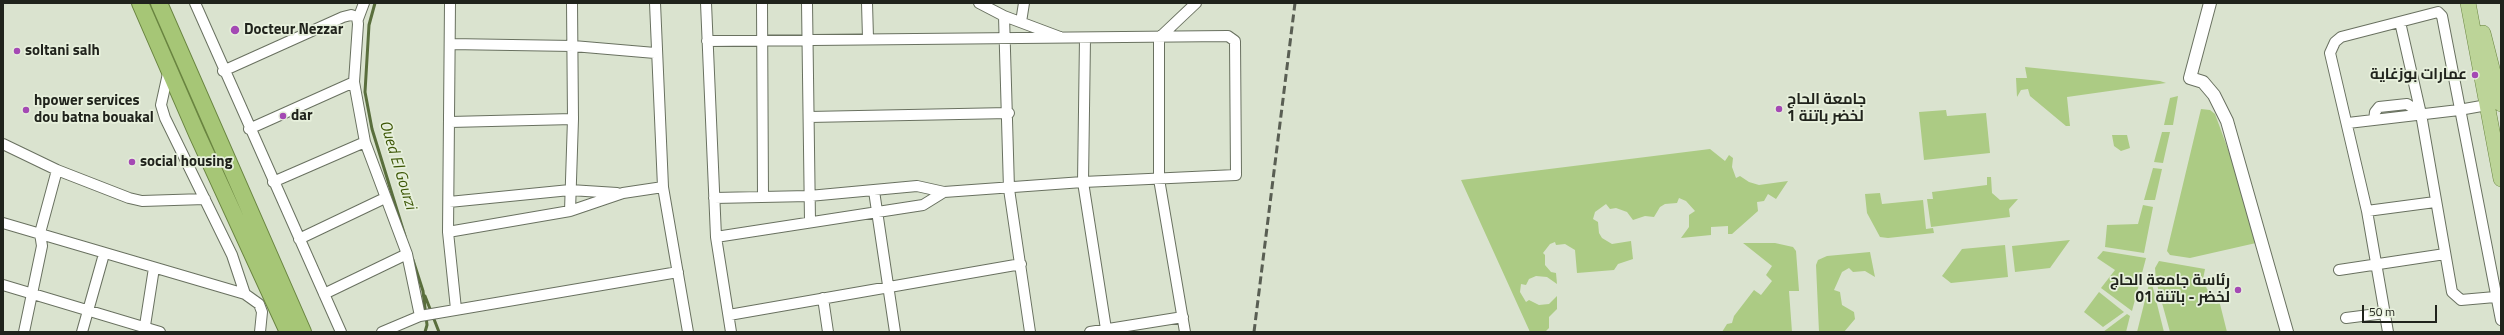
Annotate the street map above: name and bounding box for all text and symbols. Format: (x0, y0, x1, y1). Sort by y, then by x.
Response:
place label: Docteur Nezzar (244, 21, 343, 39)
marker: Docteur Nezzar (229, 24, 241, 36)
place label: soltani salh (25, 42, 100, 60)
marker: soltani salh (12, 46, 22, 56)
place label: عمارات بوزغاية (2370, 66, 2467, 84)
marker: عمارات بوزغاية (2470, 70, 2480, 80)
place label: جامعة الحاج لخضر باتنة 1 (1787, 91, 1866, 126)
place label: hpower services dou batna bouakal (34, 92, 154, 127)
marker: جامعة الحاج لخضر باتنة 1 (1774, 104, 1784, 114)
marker: hpower services dou batna bouakal (21, 105, 31, 115)
place label: dar (291, 107, 312, 125)
marker: dar (278, 111, 288, 121)
water label: Oued El Gourzi (374, 118, 420, 212)
place label: social housing (140, 153, 232, 171)
marker: social housing (127, 157, 137, 167)
place label: رئاسة جامعة الحاج لخضر - باتنة 01 (2110, 272, 2230, 307)
marker: رئاسة جامعة الحاج لخضر - باتنة 01 (2233, 285, 2243, 295)
scale bar (2364, 297, 2439, 323)
text: 50 m (2369, 302, 2395, 321)

